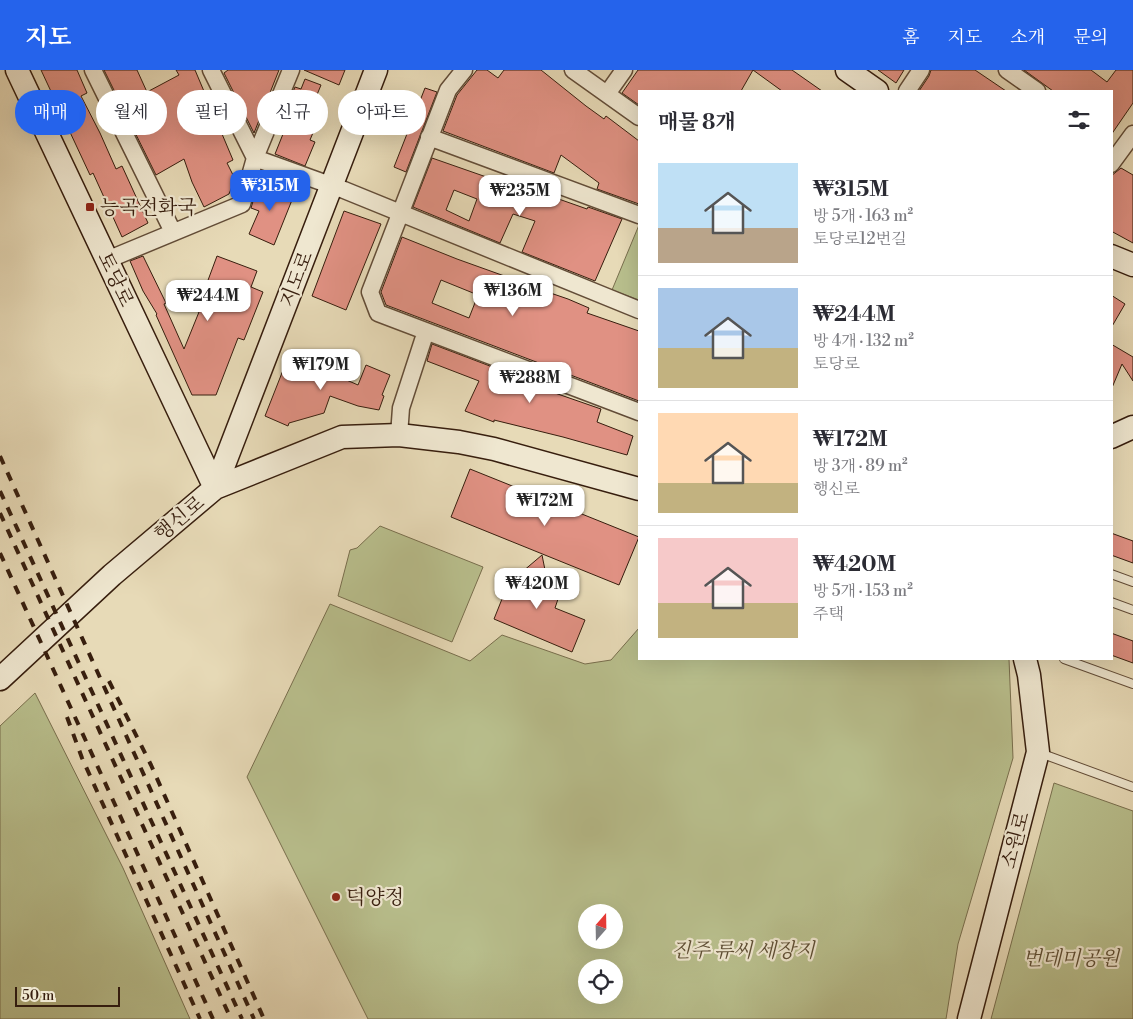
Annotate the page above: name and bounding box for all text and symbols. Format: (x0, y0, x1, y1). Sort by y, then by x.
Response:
text: 지도 (25, 23, 71, 53)
text: 홈 (902, 26, 920, 49)
text: 지도 (948, 26, 982, 49)
text: 소개 (1010, 26, 1045, 49)
text: 문의 (1073, 26, 1108, 49)
chip: 매매 (15, 90, 86, 135)
chip: 월세 (96, 90, 167, 135)
chip: 필터 (177, 90, 247, 135)
chip: 신규 (257, 90, 328, 135)
chip: 아파트 (338, 90, 426, 135)
icon: filters (1065, 106, 1093, 134)
text: 매물 8개 (658, 110, 736, 136)
pin: ₩315M (235, 170, 305, 212)
pin: ₩235M (485, 174, 555, 217)
text: ₩315M (241, 176, 299, 196)
text: ₩315M (813, 177, 889, 203)
text: ₩235M (490, 181, 550, 201)
icon: home (698, 183, 758, 243)
place label: 능곡전화국 (100, 196, 197, 221)
marker: 능곡전화국 (84, 201, 96, 213)
text: 방 5개 · 163 m² (813, 206, 913, 226)
text: 토당로12번길 (813, 229, 907, 249)
street label: 토당로 (91, 248, 138, 311)
street label: 지도로 (275, 248, 319, 311)
pin: ₩136M (478, 274, 548, 317)
pin: ₩244M (173, 280, 243, 322)
text: ₩136M (484, 281, 542, 301)
text: ₩244M (177, 286, 239, 306)
text: ₩244M (813, 302, 895, 328)
icon: home (698, 308, 758, 368)
text: 방 4개 · 132 m² (813, 331, 914, 351)
pin: ₩179M (286, 348, 356, 391)
text: 토당로 (813, 354, 859, 374)
text: ₩179M (293, 355, 349, 375)
pin: ₩288M (495, 362, 565, 404)
text: ₩288M (499, 368, 561, 388)
text: ₩172M (813, 427, 888, 453)
icon: home (698, 433, 758, 493)
text: 방 3개 · 89 m² (813, 456, 908, 476)
text: 행신로 (813, 479, 859, 499)
pin: ₩172M (510, 484, 580, 527)
street label: 행신로 (150, 491, 210, 547)
text: ₩172M (517, 491, 573, 511)
text: ₩420M (813, 552, 896, 578)
icon: home (698, 558, 758, 618)
pin: ₩420M (502, 568, 572, 610)
text: ₩420M (505, 574, 569, 594)
text: 방 5개 · 153 m² (813, 581, 913, 601)
text: 주택 (813, 604, 844, 624)
street label: 소원로 (997, 809, 1036, 872)
place label: 덕양정 (346, 886, 404, 911)
marker: 덕양정 (330, 891, 342, 903)
north arrow (578, 904, 622, 949)
map controls (578, 904, 623, 1004)
park label: 진주 류씨 세장지 (671, 939, 816, 964)
park label: 번데미공원 (1023, 947, 1121, 972)
button: locate (578, 959, 623, 1004)
scale bar (15, 984, 120, 1007)
text: 50 m (22, 987, 54, 1005)

